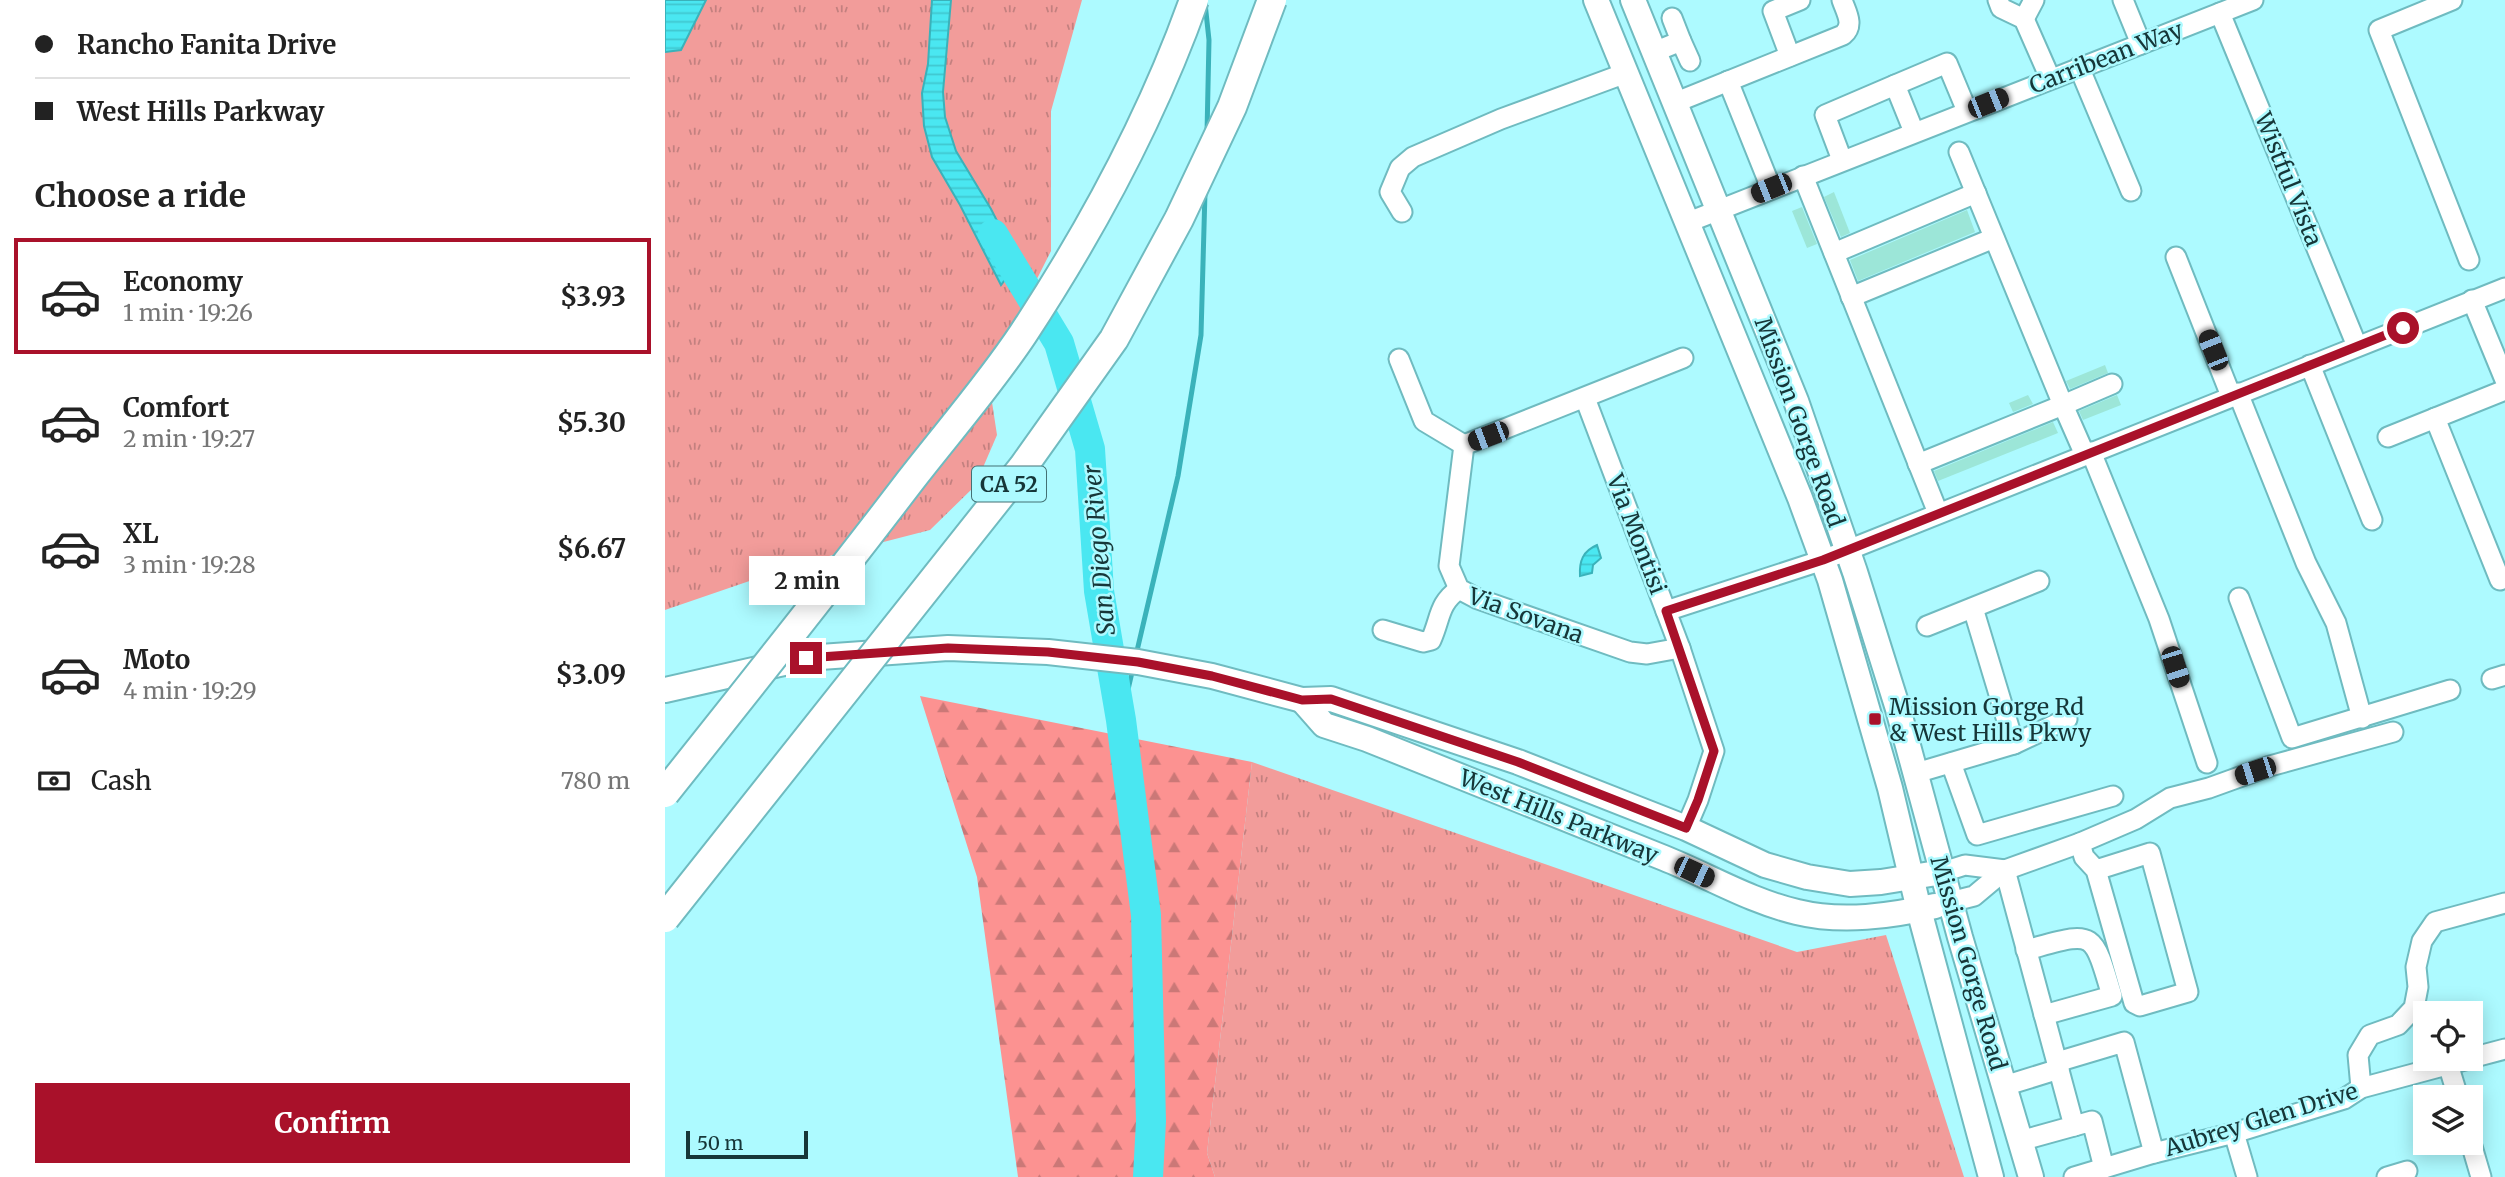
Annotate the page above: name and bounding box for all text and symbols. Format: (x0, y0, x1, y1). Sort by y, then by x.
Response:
street label: Carribean Way (2025, 14, 2187, 100)
text: Rancho Fanita Drive (77, 28, 336, 61)
car (1965, 85, 2012, 121)
text: West Hills Parkway (77, 95, 324, 128)
street label: Wistful Vista (2249, 107, 2329, 250)
car (1748, 170, 1795, 206)
text: Choose a ride (35, 176, 246, 216)
icon: car (39, 265, 102, 328)
text: Economy (123, 265, 243, 298)
text: $3.93 (560, 280, 626, 313)
text: 1 min · 19:26 (123, 298, 253, 327)
route start (2387, 312, 2419, 344)
street label: Mission Gorge Road (1749, 313, 1852, 531)
car (2196, 327, 2231, 373)
icon: car (39, 391, 102, 454)
text: Comfort (123, 391, 229, 424)
text: $5.30 (557, 406, 626, 439)
car (1465, 419, 1512, 453)
text: 2 min · 19:27 (123, 424, 255, 453)
water label: San Diego River (1076, 462, 1122, 637)
road number: CA 52 (972, 466, 1046, 502)
street label: Via Montisi (1600, 469, 1673, 598)
icon: car (39, 517, 102, 580)
text: XL (123, 517, 159, 550)
text: $6.67 (557, 532, 626, 565)
text: 3 min · 19:28 (123, 550, 256, 579)
callout: 2 min (748, 556, 864, 606)
text: 2 min (774, 566, 840, 595)
street label: Via Sovana (1463, 580, 1588, 649)
route end (790, 642, 822, 674)
icon: car (39, 643, 102, 706)
text: Moto (123, 643, 190, 676)
car (2159, 644, 2192, 690)
text: $3.09 (556, 658, 626, 691)
text: 4 min · 19:29 (123, 676, 257, 705)
place label: Mission Gorge Rd & West Hills Pkwy (1889, 692, 2092, 747)
marker: Mission Gorge Rd & West Hills Pkwy (1867, 711, 1883, 727)
car (2232, 755, 2279, 787)
icon: cash (35, 762, 73, 800)
street label: West Hills Parkway (1454, 762, 1663, 869)
text: Cash (91, 764, 152, 797)
text: 780 m (561, 766, 630, 795)
street label: Mission Gorge Road (1925, 853, 2013, 1073)
car (1671, 854, 1718, 890)
map controls (2413, 1001, 2483, 1155)
button: locate (2413, 1001, 2483, 1071)
street label: Aubrey Glen Drive (2160, 1076, 2361, 1162)
button: Confirm (35, 1083, 630, 1163)
button: layers (2413, 1085, 2483, 1155)
scale bar (686, 1128, 809, 1160)
text: 50 m (697, 1131, 743, 1155)

